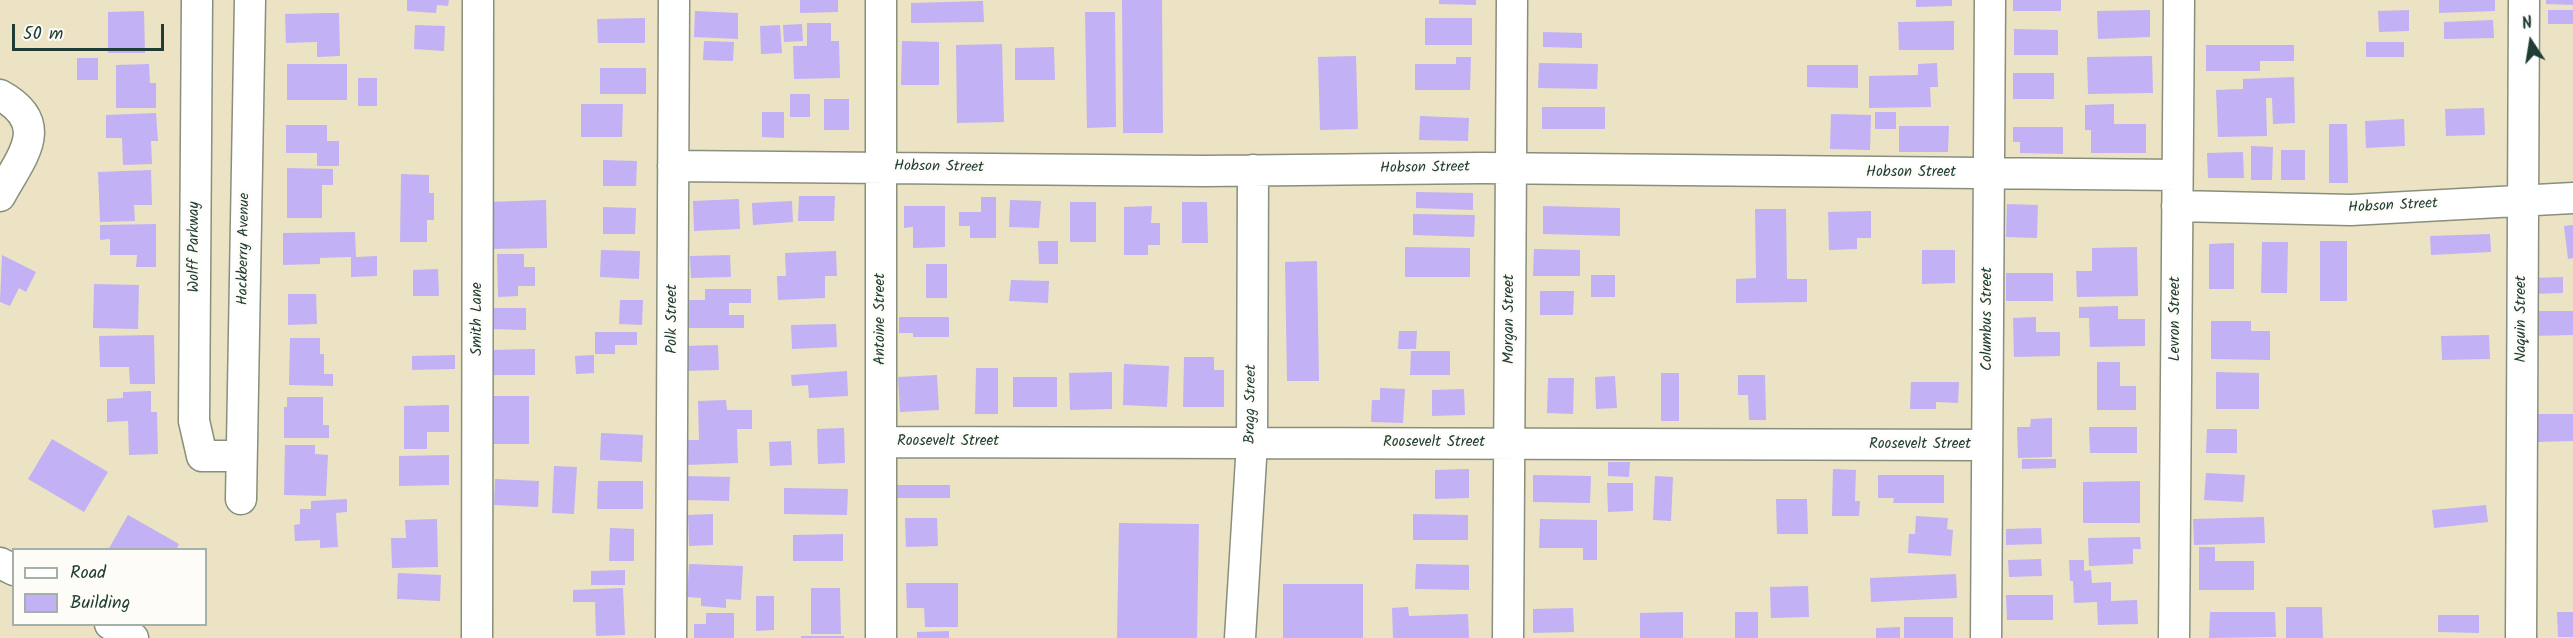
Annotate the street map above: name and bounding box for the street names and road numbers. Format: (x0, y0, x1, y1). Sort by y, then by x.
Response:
street label: Hobson Street (894, 158, 984, 178)
street label: Hobson Street (1380, 159, 1470, 179)
street label: Hobson Street (1866, 164, 1956, 182)
street label: Hackberry Avenue (235, 193, 255, 305)
street label: Hobson Street (2348, 196, 2438, 218)
street label: Wolff Parkway (186, 202, 204, 292)
street label: Columbus Street (1979, 267, 1997, 371)
street label: Antoine Street (872, 273, 890, 365)
street label: Morgan Street (1501, 274, 1519, 364)
street label: Naquin Street (2513, 275, 2531, 363)
street label: Levron Street (2167, 276, 2185, 362)
street label: Smith Lane (469, 282, 487, 356)
street label: Polk Street (664, 284, 682, 354)
street label: Bragg Street (1242, 364, 1262, 444)
street label: Roosevelt Street (897, 433, 999, 451)
street label: Roosevelt Street (1383, 434, 1485, 452)
street label: Roosevelt Street (1869, 436, 1971, 454)

